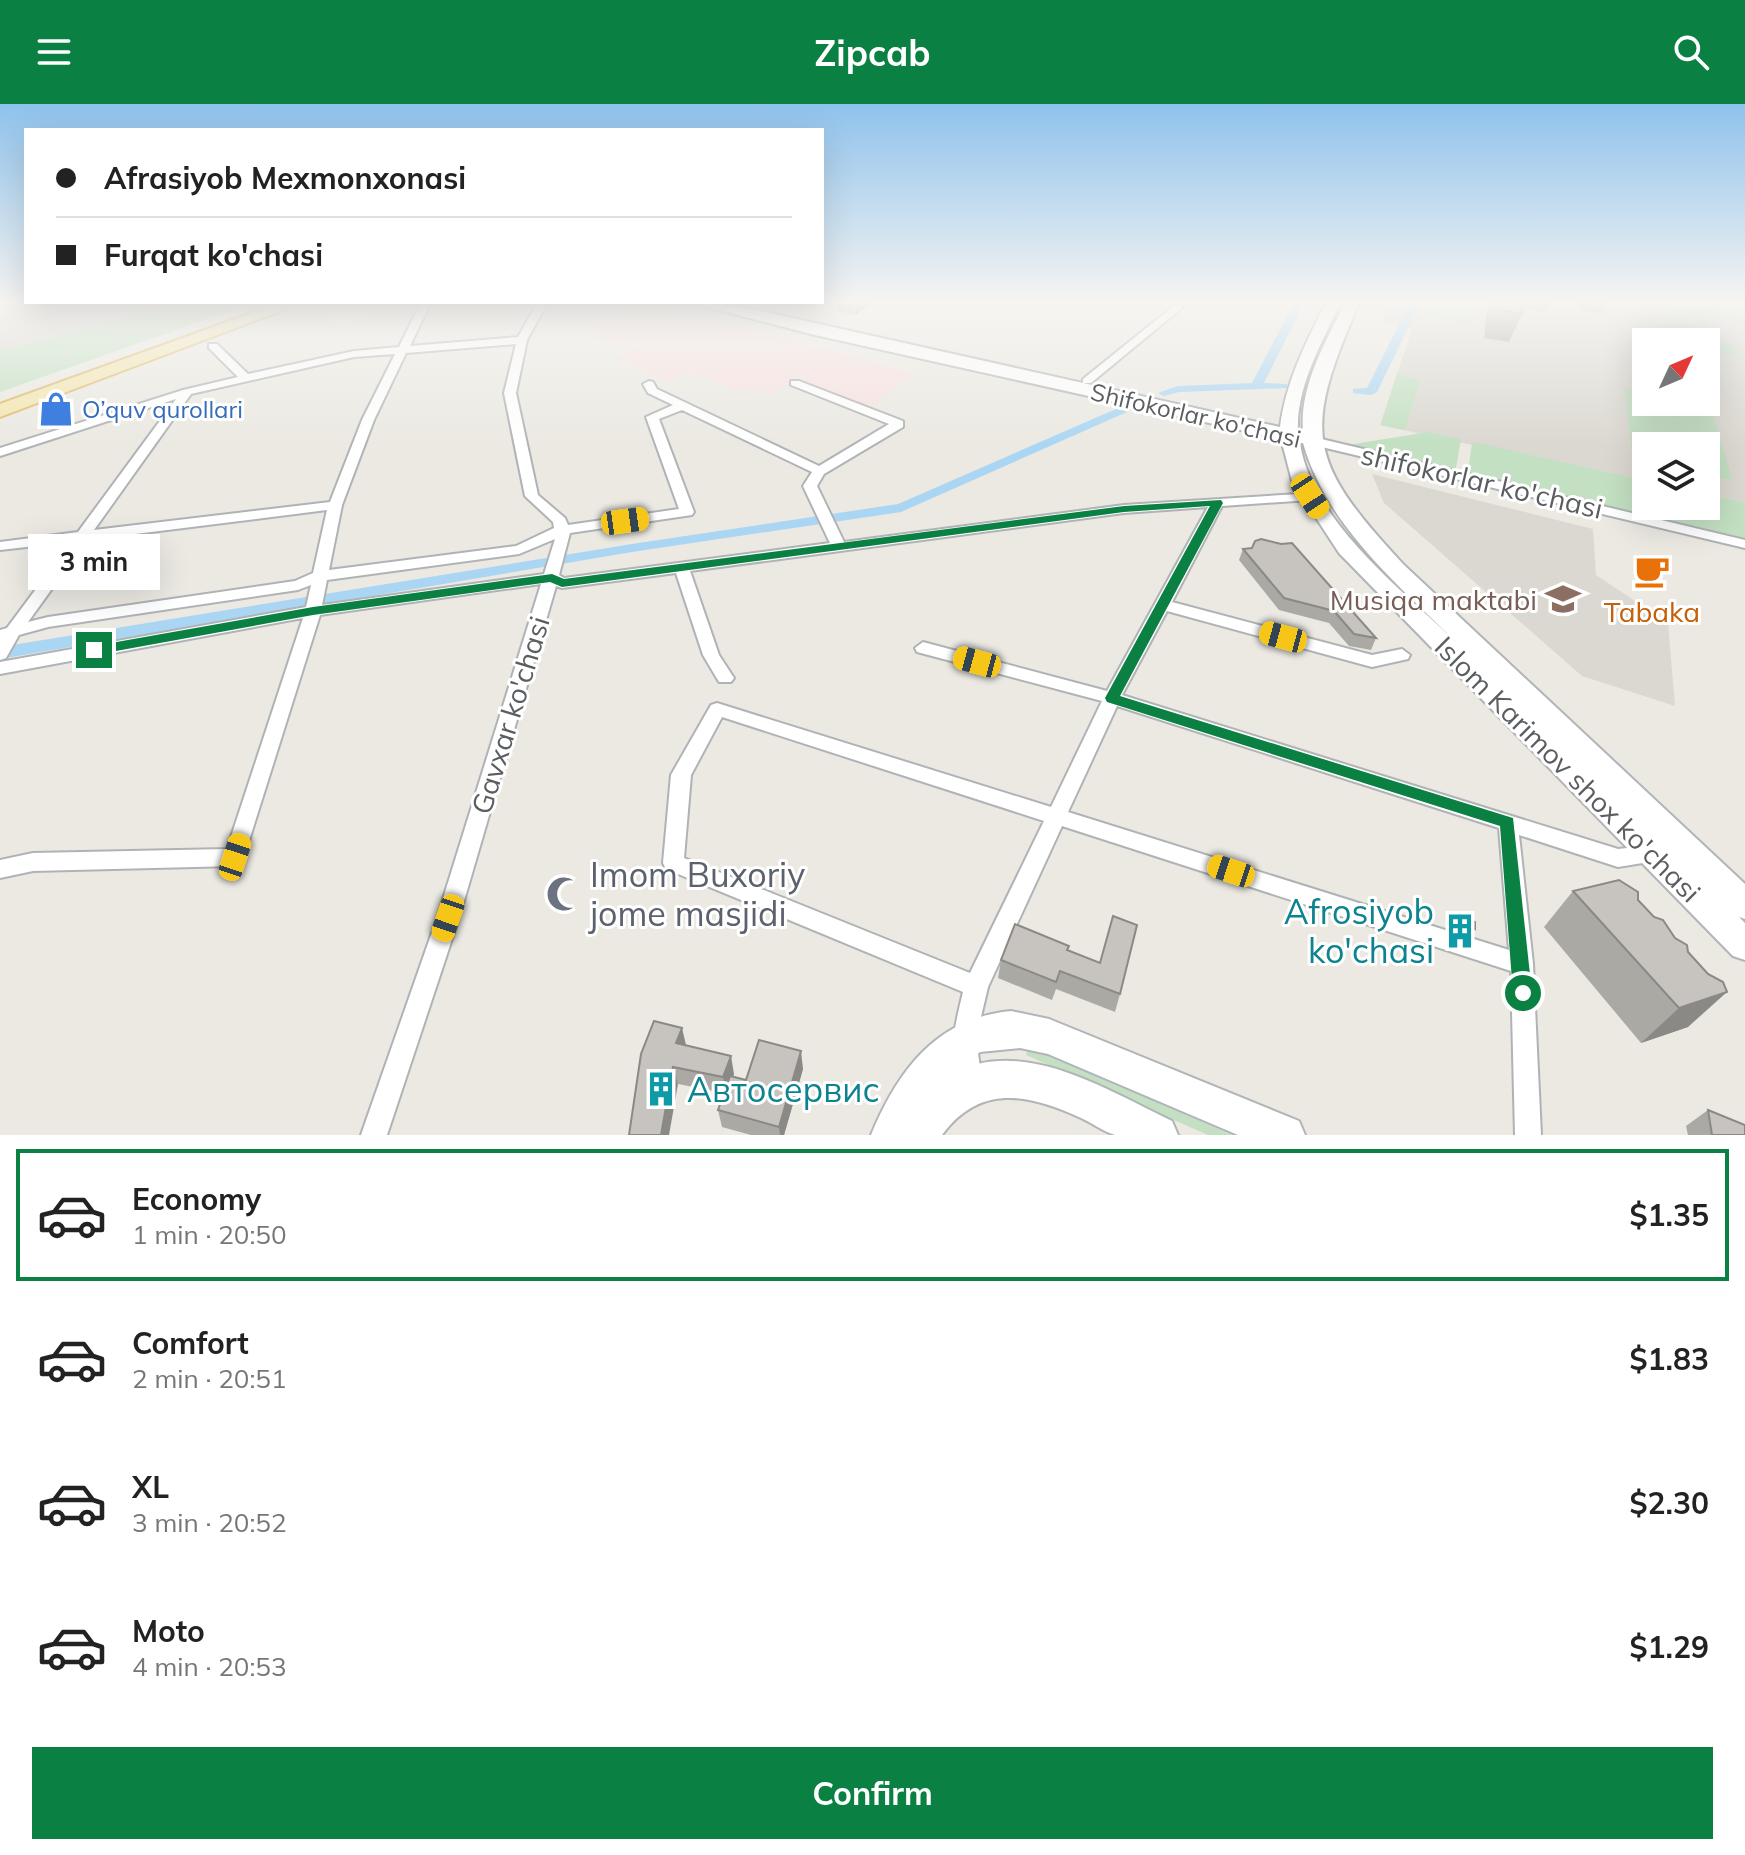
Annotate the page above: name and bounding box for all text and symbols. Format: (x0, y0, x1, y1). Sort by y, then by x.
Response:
icon: menu (32, 30, 76, 74)
text: Zipcab (814, 30, 931, 75)
icon: search (1669, 30, 1713, 74)
text: Afrasiyob Mexmonxonasi (104, 159, 466, 197)
text: Furqat ko'chasi (104, 236, 323, 274)
north arrow (1632, 328, 1720, 416)
map controls (1632, 328, 1720, 520)
street label: Shifokorlar ko'chasi (1088, 376, 1304, 454)
shop icon: O’quv qurollari (37, 390, 75, 428)
place label: O’quv qurollari (82, 394, 243, 424)
button: layers (1632, 432, 1720, 520)
street label: shifokorlar ko'chasi (1358, 436, 1606, 526)
car (1287, 469, 1333, 523)
car (600, 506, 650, 536)
callout: 3 min (28, 534, 160, 590)
text: 3 min (60, 545, 128, 578)
cafe icon: Tabaka (1633, 552, 1671, 590)
school or university icon: Musiqa maktabi (1544, 580, 1582, 618)
place label: Musiqa maktabi (1330, 582, 1537, 617)
place label: Tabaka (1604, 594, 1700, 629)
street label: Gavxar ko'chasi (463, 612, 557, 818)
car (1257, 619, 1309, 655)
street label: Islom Karimov shox ko'chasi (1428, 629, 1708, 909)
route end (76, 632, 112, 668)
car (951, 644, 1003, 680)
car (216, 830, 254, 884)
car (1204, 852, 1258, 890)
place label: Imom Buxoriy jome masjidi (588, 853, 805, 935)
mosque icon: Imom Buxoriy jome masjidi (545, 875, 583, 913)
place label: Afrosiyob ko'chasi (1284, 890, 1434, 972)
car (429, 891, 467, 945)
building icon: Afrosiyob ko'chasi (1441, 912, 1479, 950)
route start (1505, 975, 1541, 1011)
place label: Автосервис (687, 1068, 880, 1111)
building icon: Автосервис (642, 1070, 680, 1108)
icon: car (36, 1179, 108, 1251)
text: Economy (132, 1180, 261, 1218)
text: $1.35 (1630, 1196, 1709, 1234)
text: 1 min · 20:50 (132, 1218, 287, 1251)
icon: car (36, 1323, 108, 1395)
text: Comfort (132, 1324, 249, 1362)
text: $1.83 (1630, 1340, 1709, 1378)
text: 2 min · 20:51 (132, 1362, 287, 1395)
icon: car (36, 1467, 108, 1539)
text: XL (132, 1468, 169, 1506)
text: $2.30 (1630, 1484, 1709, 1522)
text: 3 min · 20:52 (132, 1506, 287, 1539)
icon: car (36, 1611, 108, 1683)
text: Moto (132, 1612, 205, 1650)
text: $1.29 (1630, 1628, 1709, 1666)
text: 4 min · 20:53 (132, 1650, 287, 1683)
button: Confirm (32, 1747, 1713, 1839)

